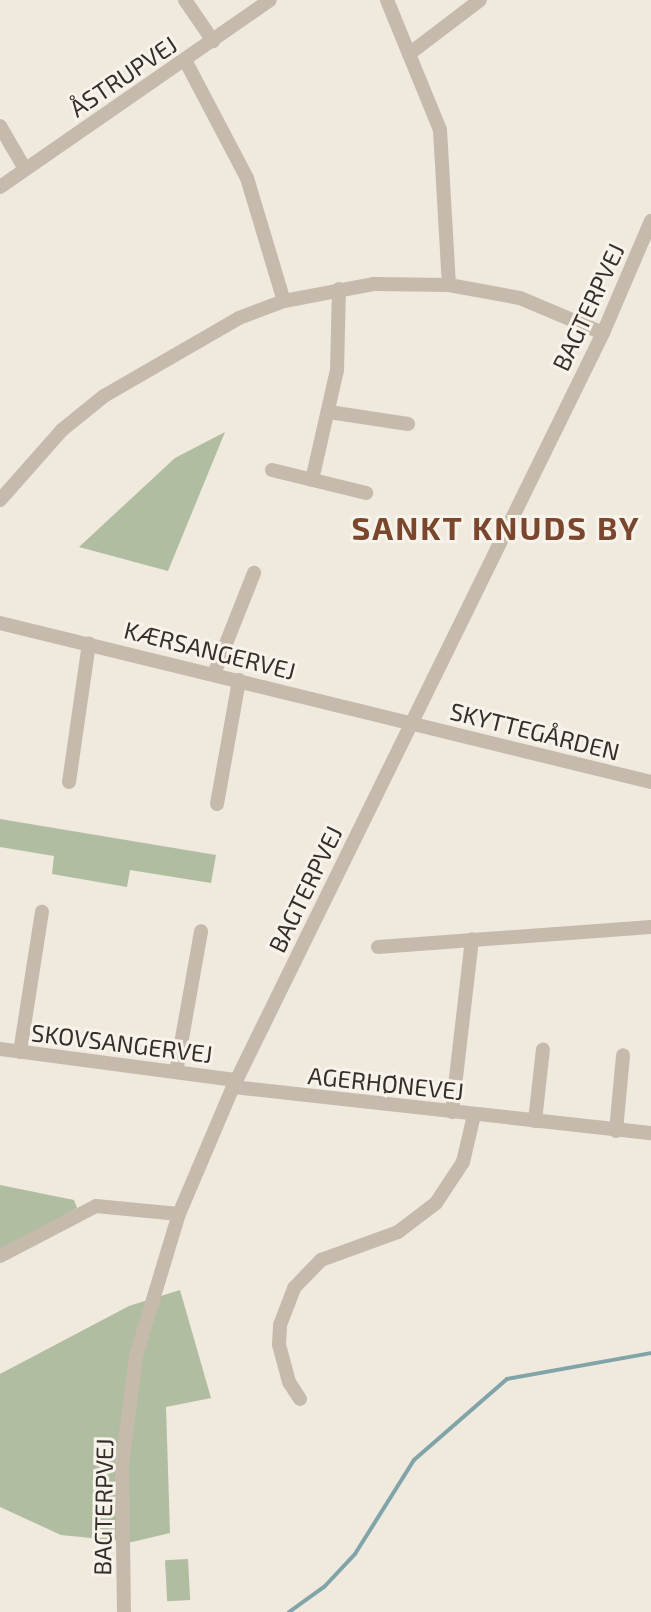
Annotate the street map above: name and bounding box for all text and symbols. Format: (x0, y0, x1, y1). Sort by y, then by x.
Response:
street label: ÅSTRUPVEJ (64, 30, 182, 122)
street label: BAGTERPVEJ (546, 239, 630, 375)
district label: SANKT KNUDS BY (351, 508, 641, 546)
street label: KÆRSANGERVEJ (121, 615, 299, 685)
street label: SKYTTEGÅRDEN (447, 696, 623, 766)
street label: BAGTERPVEJ (262, 821, 348, 957)
street label: SKOVSANGERVEJ (30, 1018, 214, 1068)
street label: AGERHØNEVEJ (307, 1060, 465, 1106)
street label: BAGTERPVEJ (87, 1438, 119, 1576)

